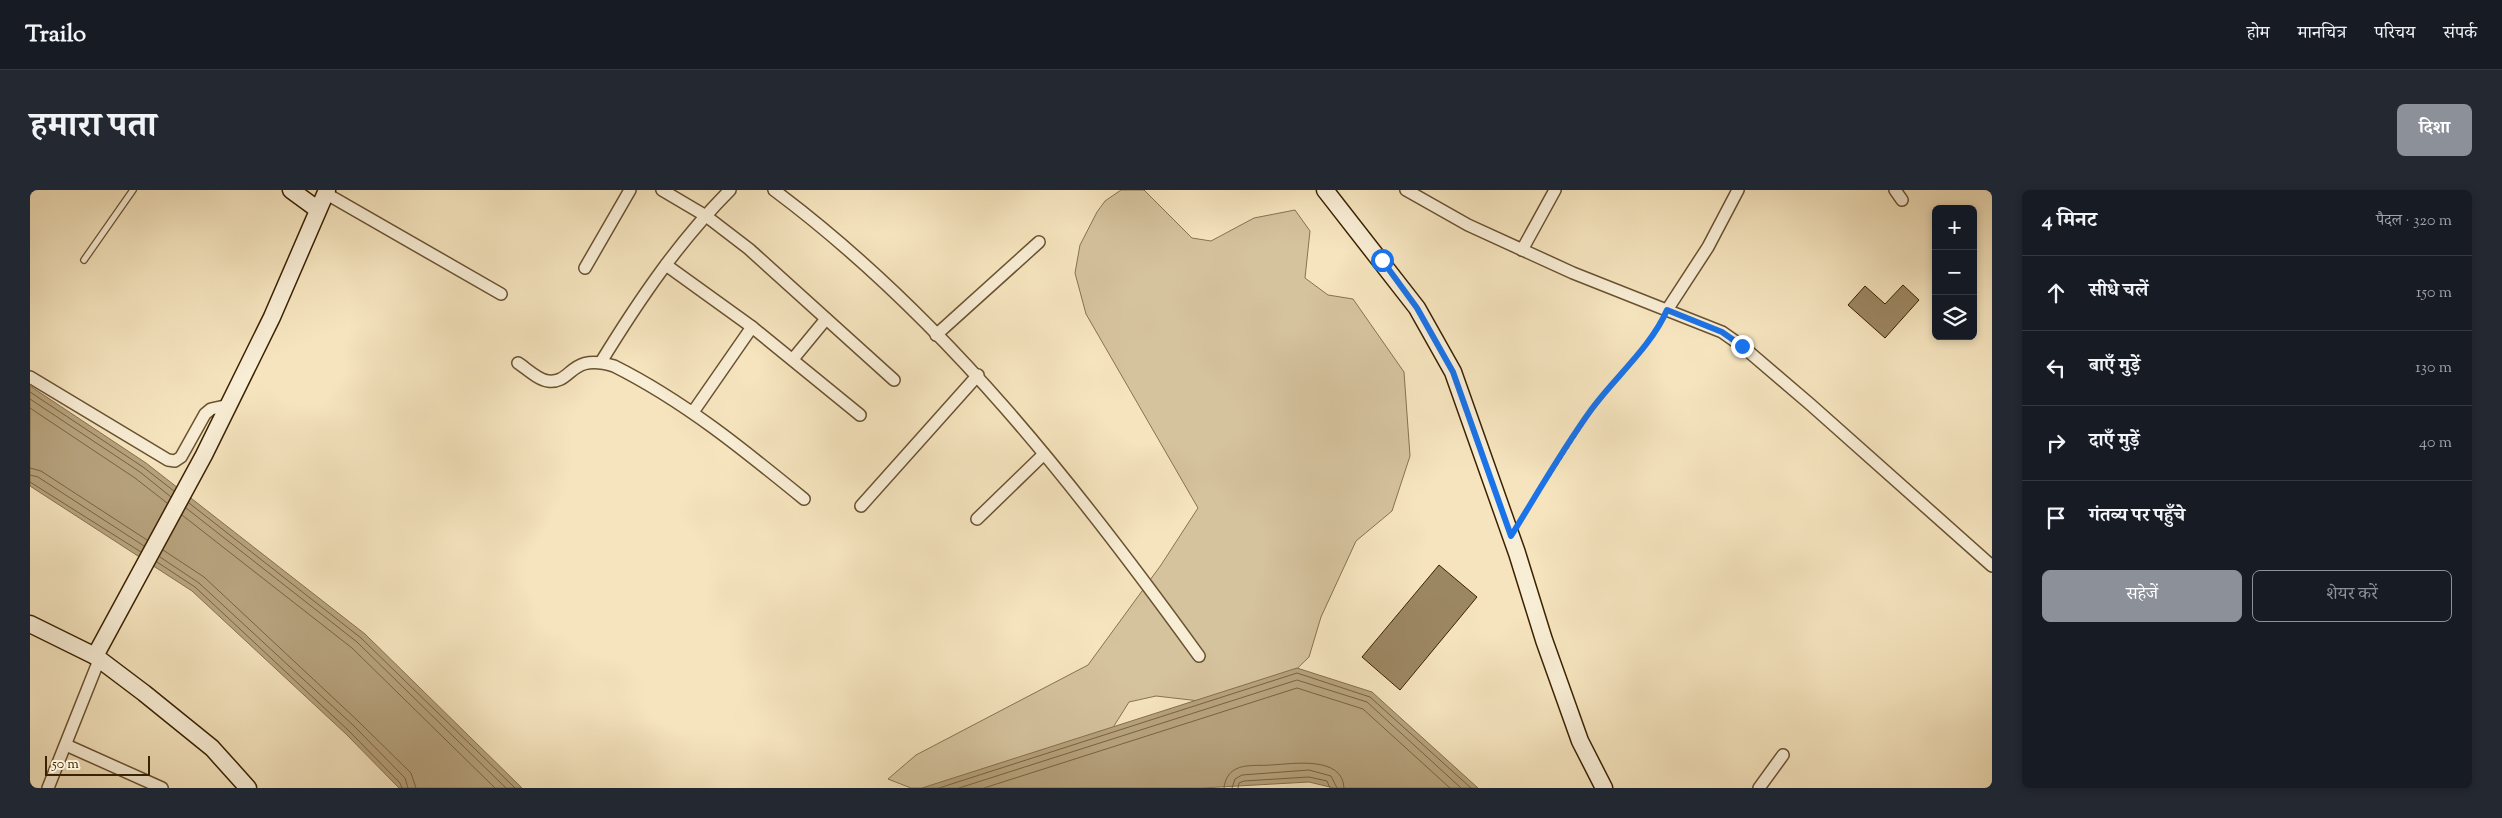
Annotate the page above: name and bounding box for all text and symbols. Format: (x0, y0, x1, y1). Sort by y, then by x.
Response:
text: Trailo (25, 18, 86, 52)
text: होम (2247, 21, 2270, 47)
text: मानचित्र (2298, 21, 2346, 47)
text: परिचय (2374, 21, 2415, 47)
text: संपर्क (2443, 21, 2477, 47)
text: हमारा पता (30, 102, 157, 153)
button: दिशा (2397, 104, 2472, 156)
map controls (1932, 205, 1977, 340)
button: + (1932, 205, 1977, 250)
text: 4 मिनट (2042, 206, 2097, 236)
text: पैदल · 320 m (2376, 210, 2452, 233)
route start (1371, 249, 1394, 272)
button: − (1932, 250, 1977, 295)
text: सीधे चलें (2089, 278, 2148, 305)
icon: ahead (2042, 279, 2070, 307)
text: 150 m (2416, 282, 2452, 305)
button: layers (1932, 295, 1977, 340)
route end (1731, 335, 1754, 358)
text: बाएँ मुड़ें (2089, 353, 2140, 380)
icon: left (2042, 354, 2070, 382)
text: 130 m (2415, 357, 2452, 380)
text: दाएँ मुड़ें (2089, 428, 2140, 455)
icon: right (2042, 429, 2070, 457)
text: 40 m (2419, 432, 2452, 455)
text: गंतव्य पर पहुँचे (2089, 503, 2185, 530)
icon: arrive (2042, 504, 2070, 532)
button: सहेजें (2042, 570, 2242, 622)
button: शेयर करें (2252, 570, 2452, 622)
scale bar (45, 753, 150, 776)
text: 50 m (52, 755, 79, 775)

